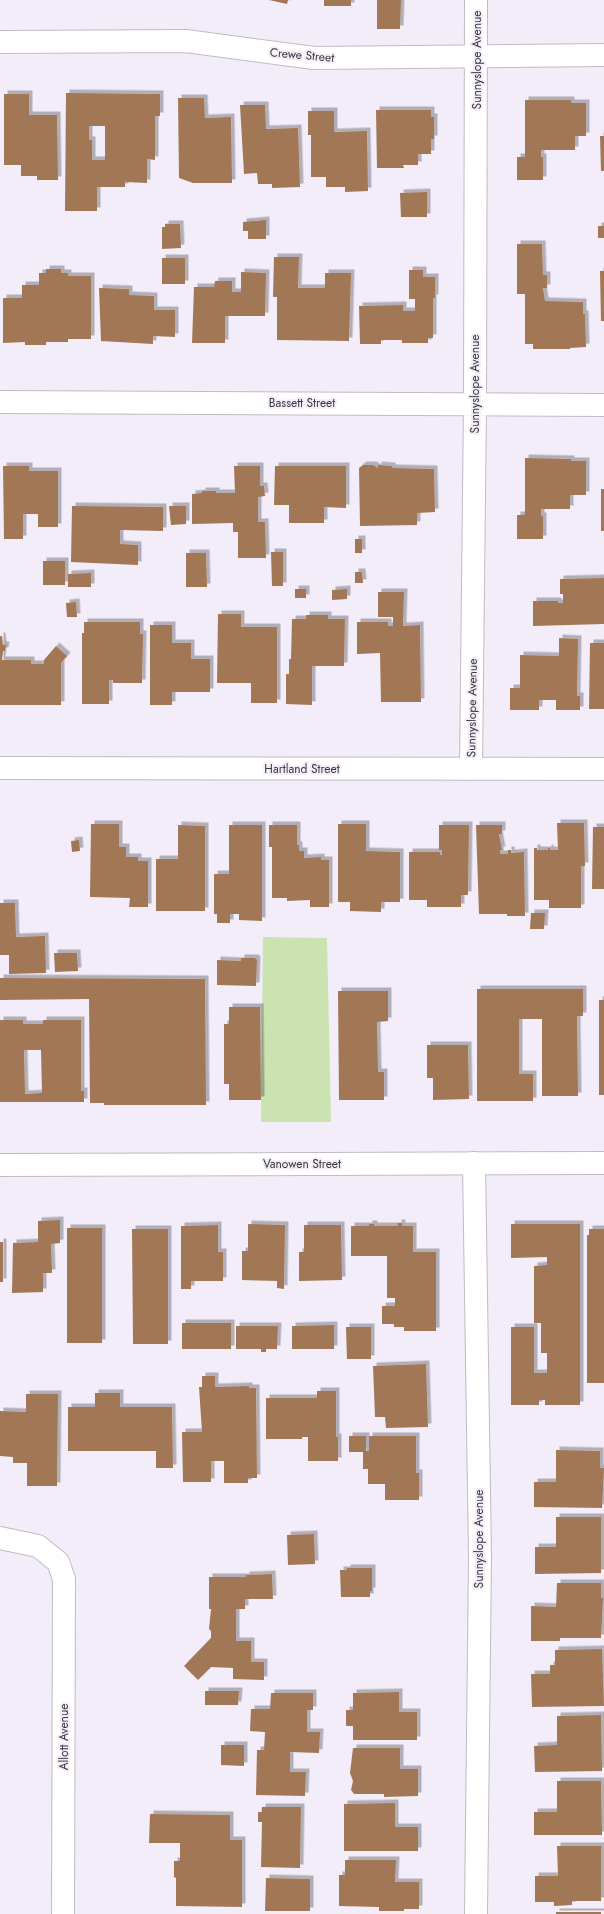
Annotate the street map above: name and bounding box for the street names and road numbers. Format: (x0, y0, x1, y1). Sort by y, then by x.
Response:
street label: Sunnyslope Avenue (468, 11, 486, 109)
street label: Crewe Street (269, 43, 335, 67)
street label: Sunnyslope Avenue (466, 335, 484, 433)
street label: Bassett Street (269, 394, 335, 412)
street label: Sunnyslope Avenue (462, 658, 482, 758)
street label: Hartland Street (264, 760, 340, 778)
street label: Vanowen Street (263, 1155, 341, 1173)
street label: Sunnyslope Avenue (470, 1490, 488, 1588)
street label: Allott Avenue (55, 1704, 73, 1770)

